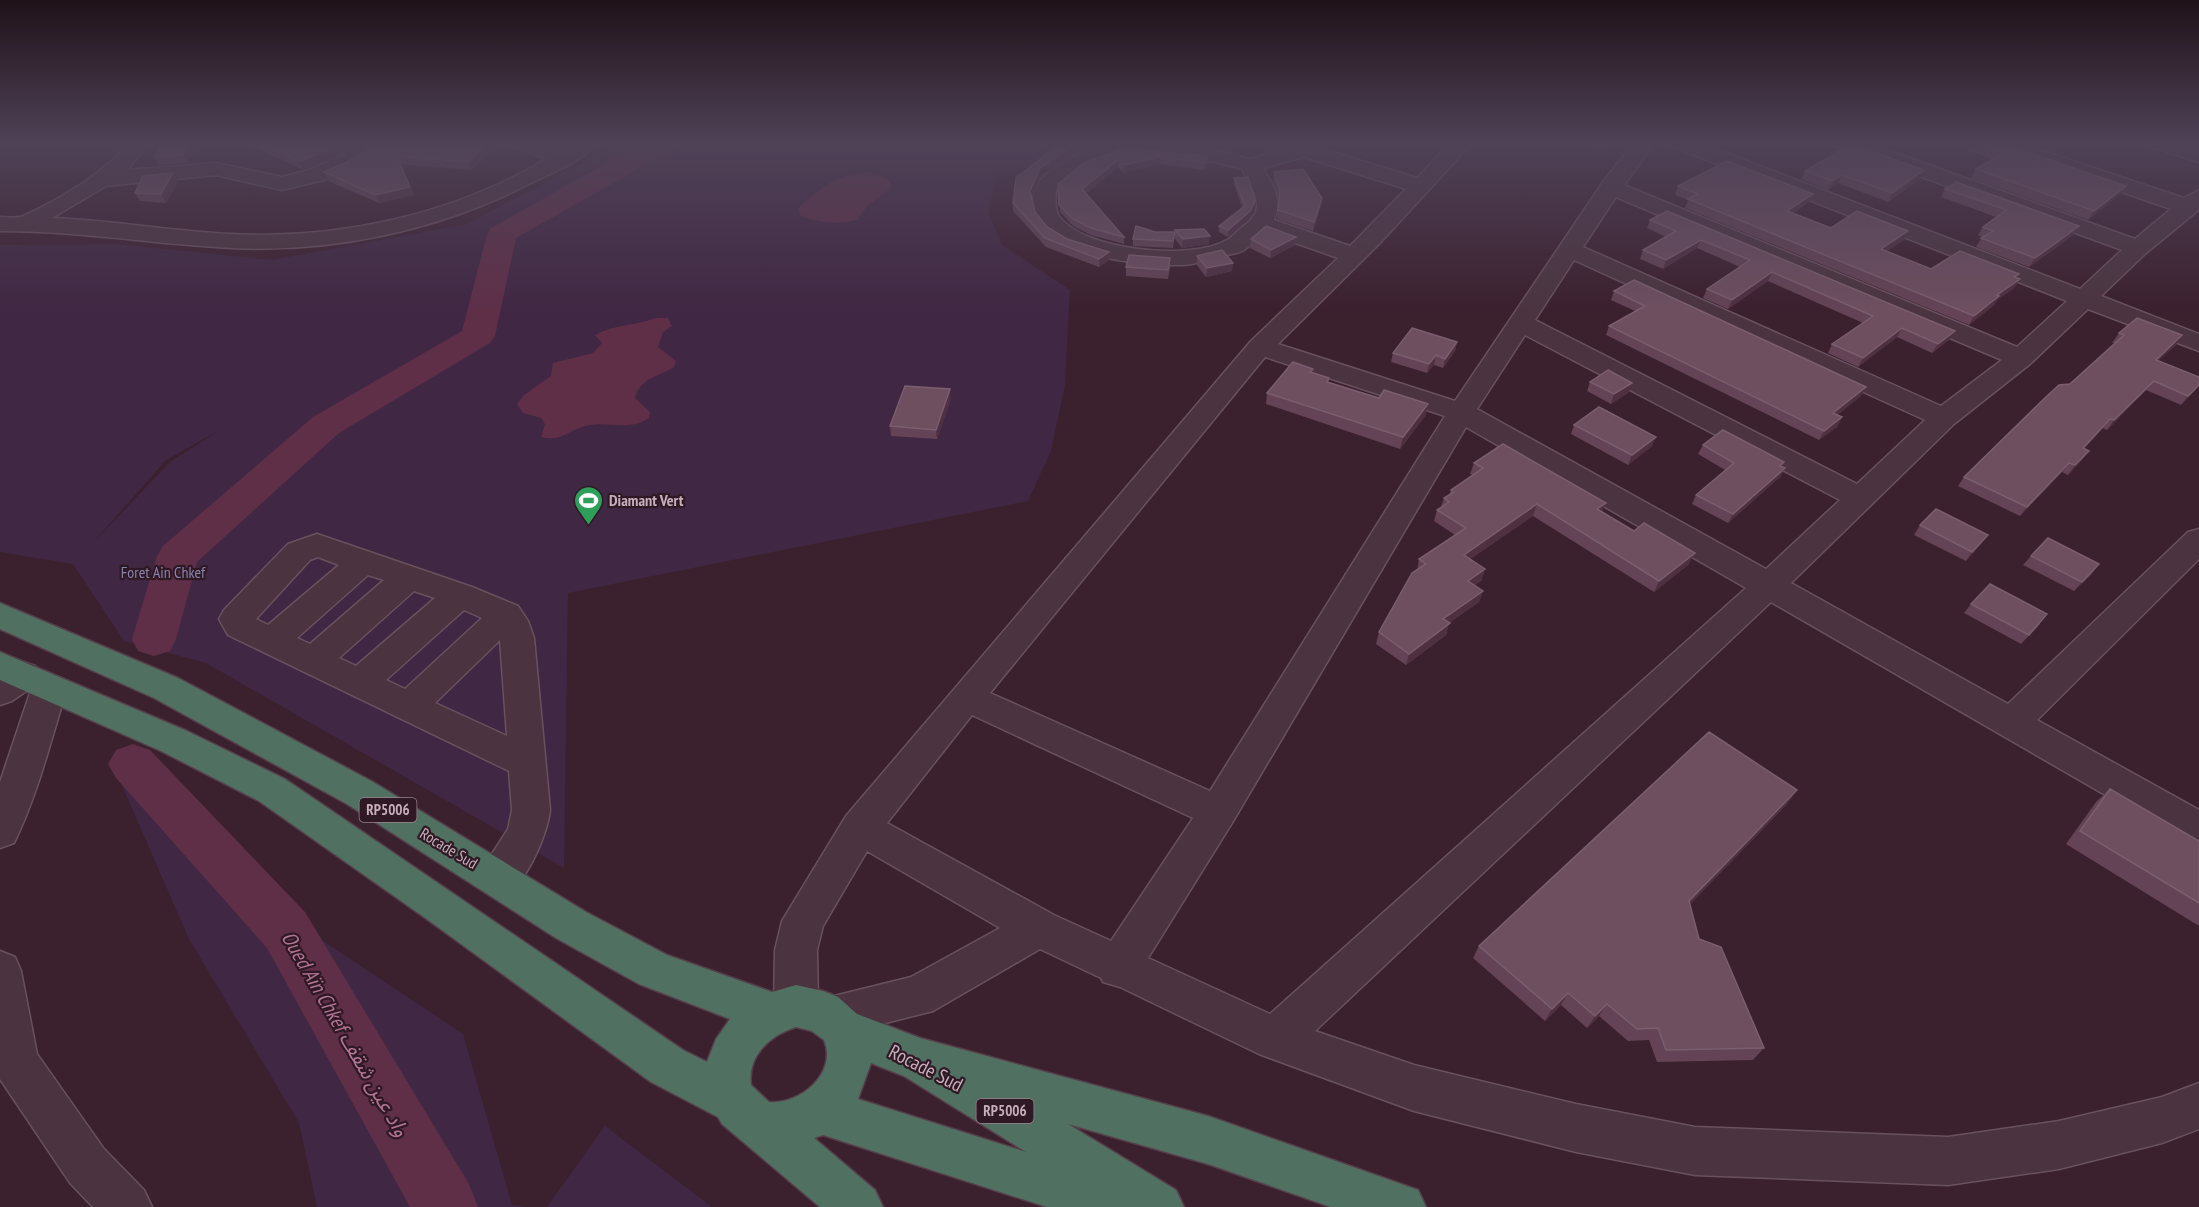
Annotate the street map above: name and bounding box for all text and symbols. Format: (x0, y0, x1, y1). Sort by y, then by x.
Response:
sports icon: Diamant Vert (572, 484, 604, 526)
place label: Diamant Vert (609, 490, 684, 510)
park label: Foret Ain Chkef (121, 562, 206, 582)
road number: RP5006 (360, 798, 416, 822)
street label: Rocade Sud (417, 823, 482, 873)
water label: Oued Aïn Chkef واد عين شقف (276, 926, 415, 1141)
street label: Rocade Sud (885, 1038, 967, 1098)
road number: RP5006 (976, 1099, 1034, 1123)

